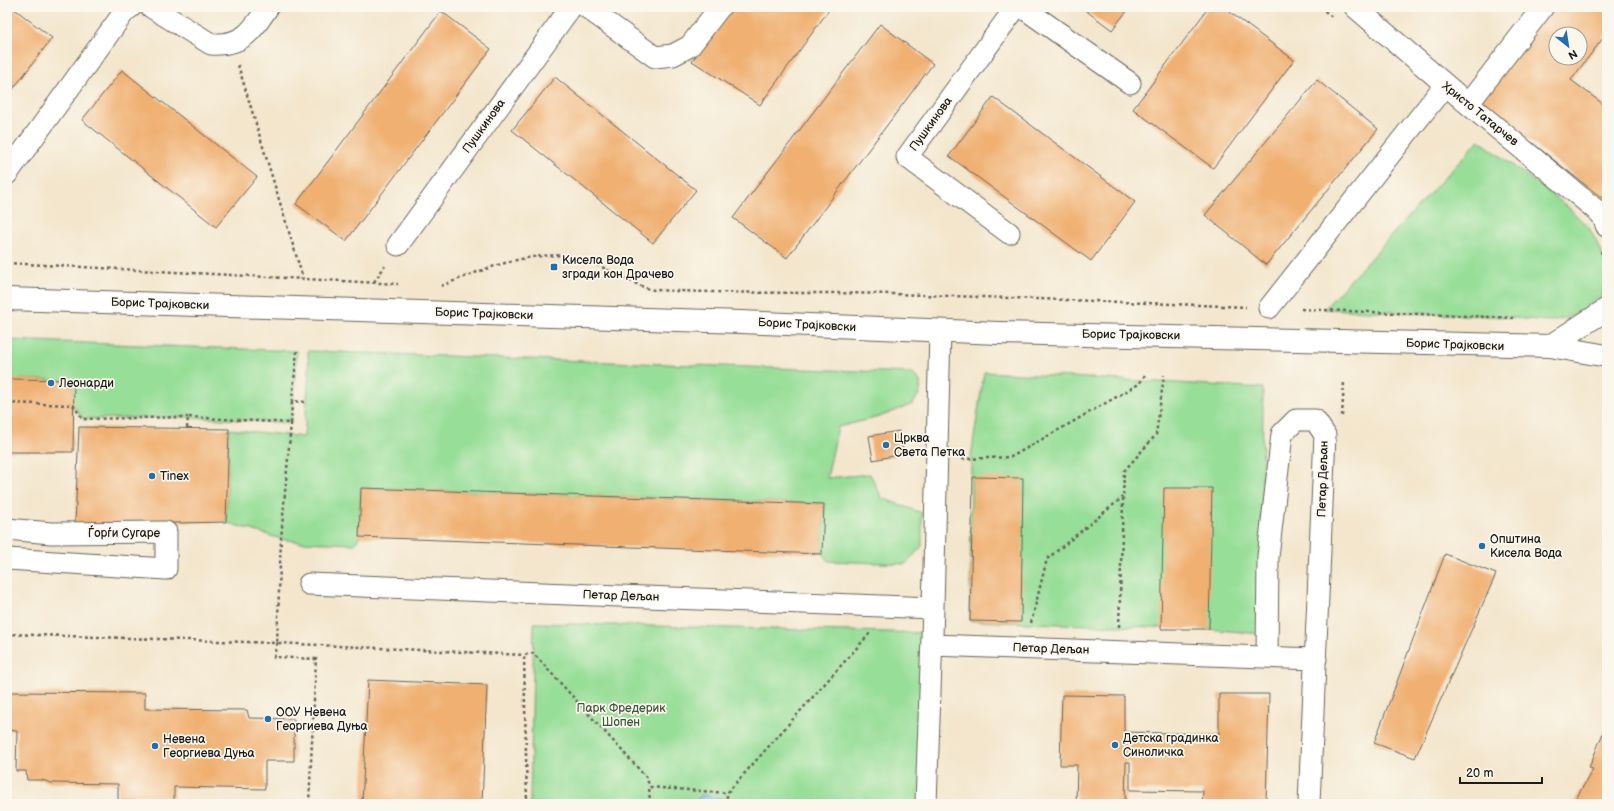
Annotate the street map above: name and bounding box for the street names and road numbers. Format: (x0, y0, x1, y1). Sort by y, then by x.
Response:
street label: Христо Татарчев (1439, 79, 1522, 150)
street label: Пушкинова (906, 94, 956, 154)
street label: Пушкинова (459, 96, 509, 156)
street label: Борис Трајковски (111, 295, 209, 313)
street label: Борис Трајковски (435, 305, 533, 323)
street label: Борис Трајковски (757, 315, 857, 335)
street label: Борис Трајковски (1082, 327, 1180, 343)
street label: Борис Трајковски (1406, 336, 1504, 354)
street label: Петар Дељан (1314, 440, 1332, 518)
street label: Ѓорѓи Сугаре (88, 524, 161, 541)
street label: Петар Дељан (582, 587, 660, 605)
street label: Петар Дељан (1012, 640, 1090, 658)

